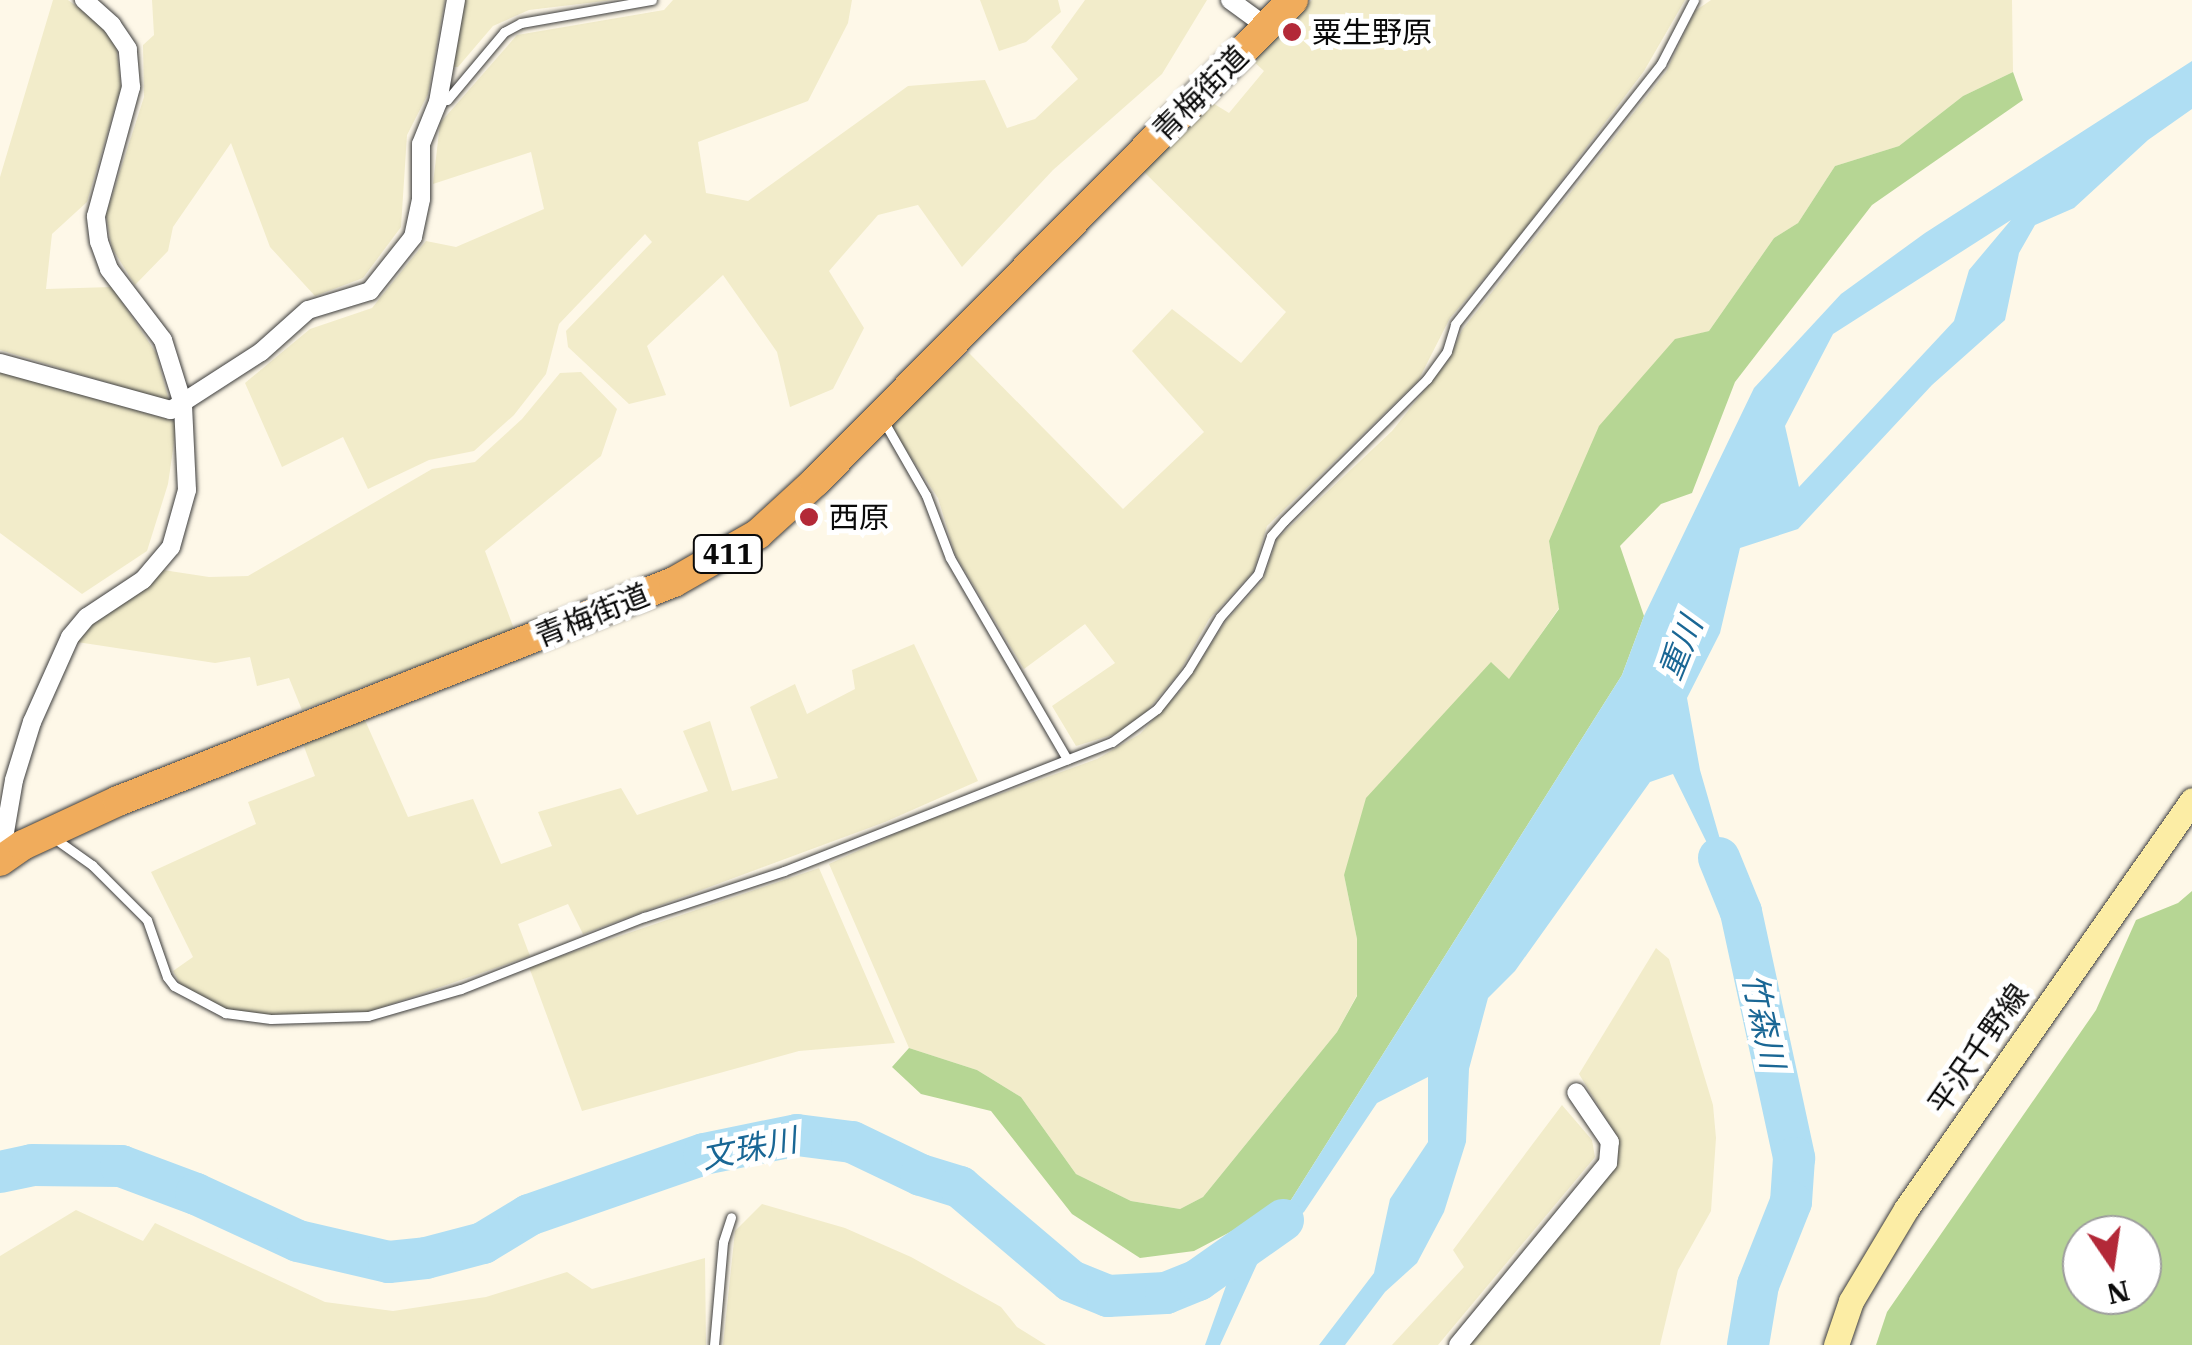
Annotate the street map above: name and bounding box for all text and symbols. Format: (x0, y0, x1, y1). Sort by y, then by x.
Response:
place label: 粟生野原 (1312, 14, 1432, 50)
marker: 粟生野原 (1281, 21, 1303, 43)
street label: 青梅街道 (1145, 38, 1255, 148)
place label: 西原 (829, 499, 889, 535)
marker: 西原 (798, 506, 820, 528)
road number: 411 (690, 531, 766, 577)
street label: 青梅街道 (530, 576, 654, 654)
water label: 重川 (1650, 611, 1710, 685)
water label: 竹森川 (1735, 970, 1793, 1072)
street label: 平沢千野線 (1920, 977, 2036, 1121)
water label: 文珠川 (698, 1120, 800, 1176)
north arrow (2062, 1215, 2162, 1315)
text: N (2103, 1272, 2133, 1313)

